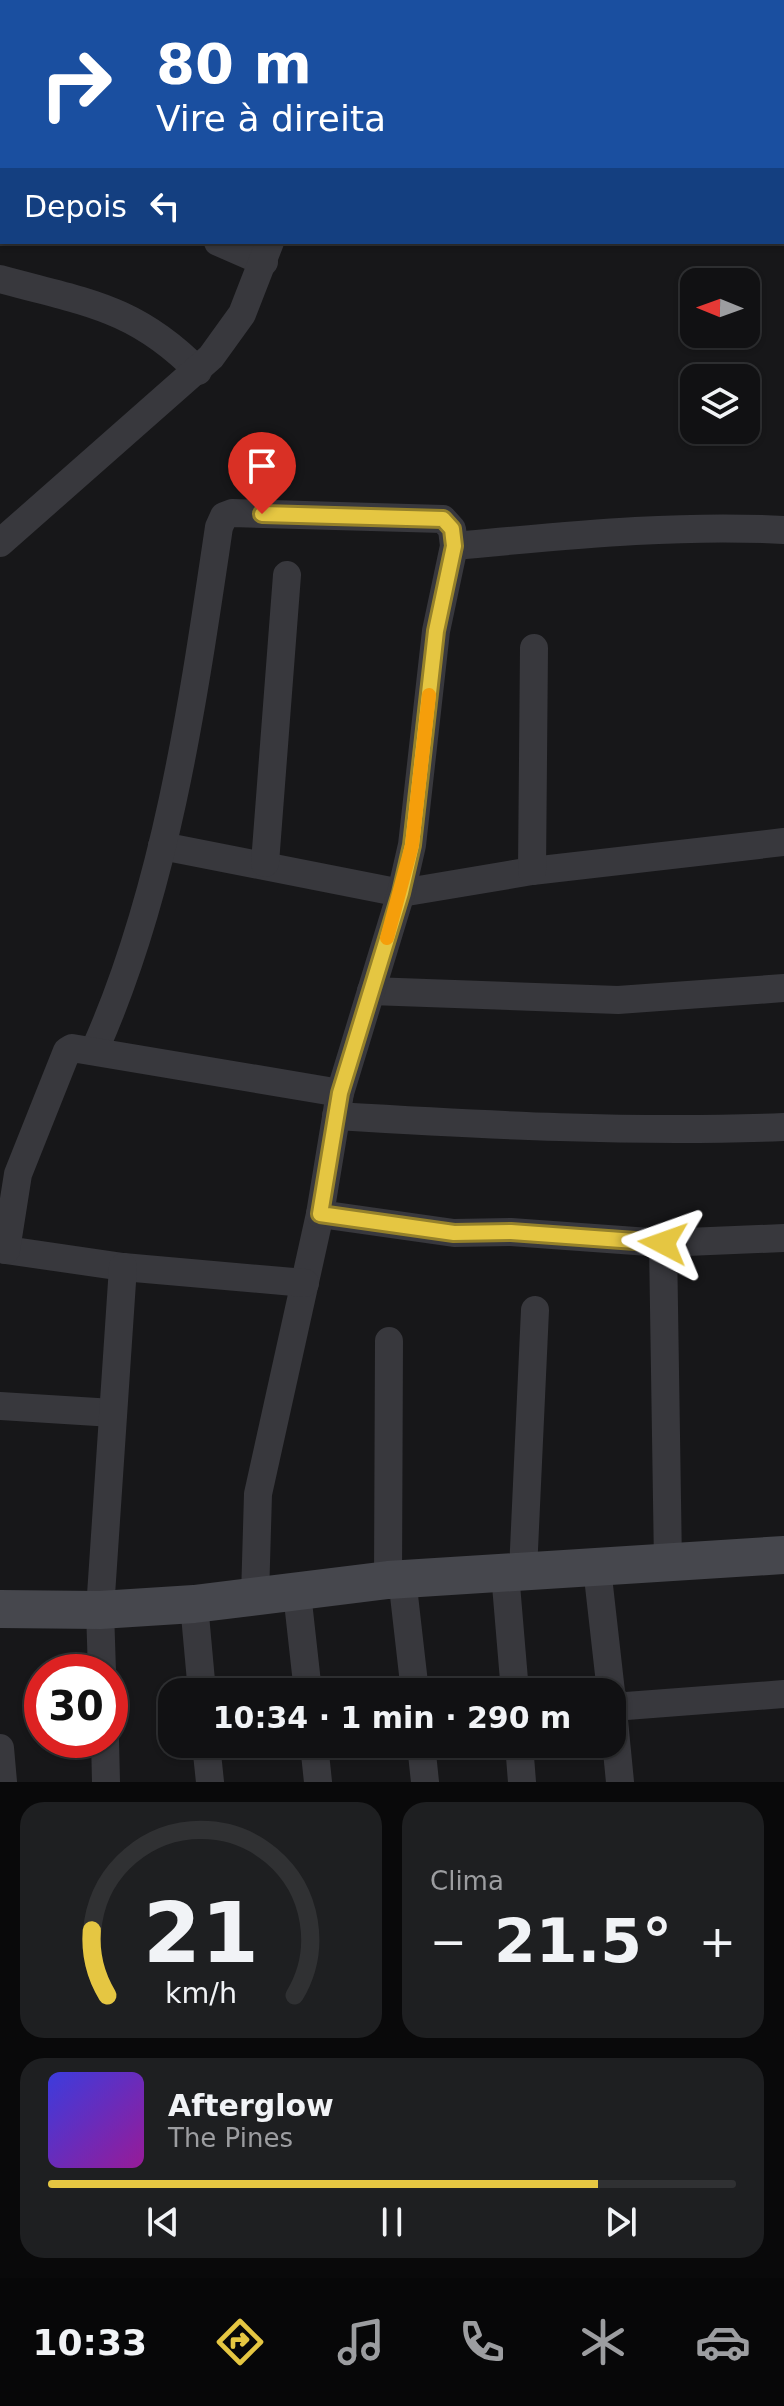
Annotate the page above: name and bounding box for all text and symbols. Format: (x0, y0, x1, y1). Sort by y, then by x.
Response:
text: 80 m (156, 31, 312, 96)
icon: right (24, 32, 128, 136)
text: Vire à direita (156, 98, 386, 139)
icon: left (143, 184, 187, 228)
text: Depois (24, 189, 127, 224)
north arrow (680, 268, 760, 348)
map controls (680, 268, 760, 444)
button: layers (680, 364, 760, 444)
pin (228, 432, 296, 514)
icon: arrive (240, 444, 284, 488)
position arrow (621, 1201, 705, 1285)
speed limit sign: 30 (24, 1654, 128, 1758)
text: 10:34 · 1 min · 290 m (213, 1700, 571, 1735)
text: Clima (430, 1866, 504, 1896)
text: 21 (143, 1885, 259, 1982)
text: 21.5° (494, 1906, 672, 1976)
text: − (430, 1916, 467, 1967)
text: + (699, 1916, 736, 1967)
text: km/h (165, 1976, 237, 2010)
text: Afterglow (168, 2088, 334, 2123)
text: The Pines (168, 2123, 293, 2153)
icon: previous (141, 2200, 185, 2244)
icon: pause (370, 2200, 414, 2244)
icon: next (599, 2200, 643, 2244)
icon: directions (212, 2314, 268, 2370)
icon: music (333, 2314, 389, 2370)
icon: phone (454, 2314, 510, 2370)
icon: climate (575, 2314, 631, 2370)
icon: car (695, 2314, 751, 2370)
text: 10:33 (32, 2322, 147, 2363)

